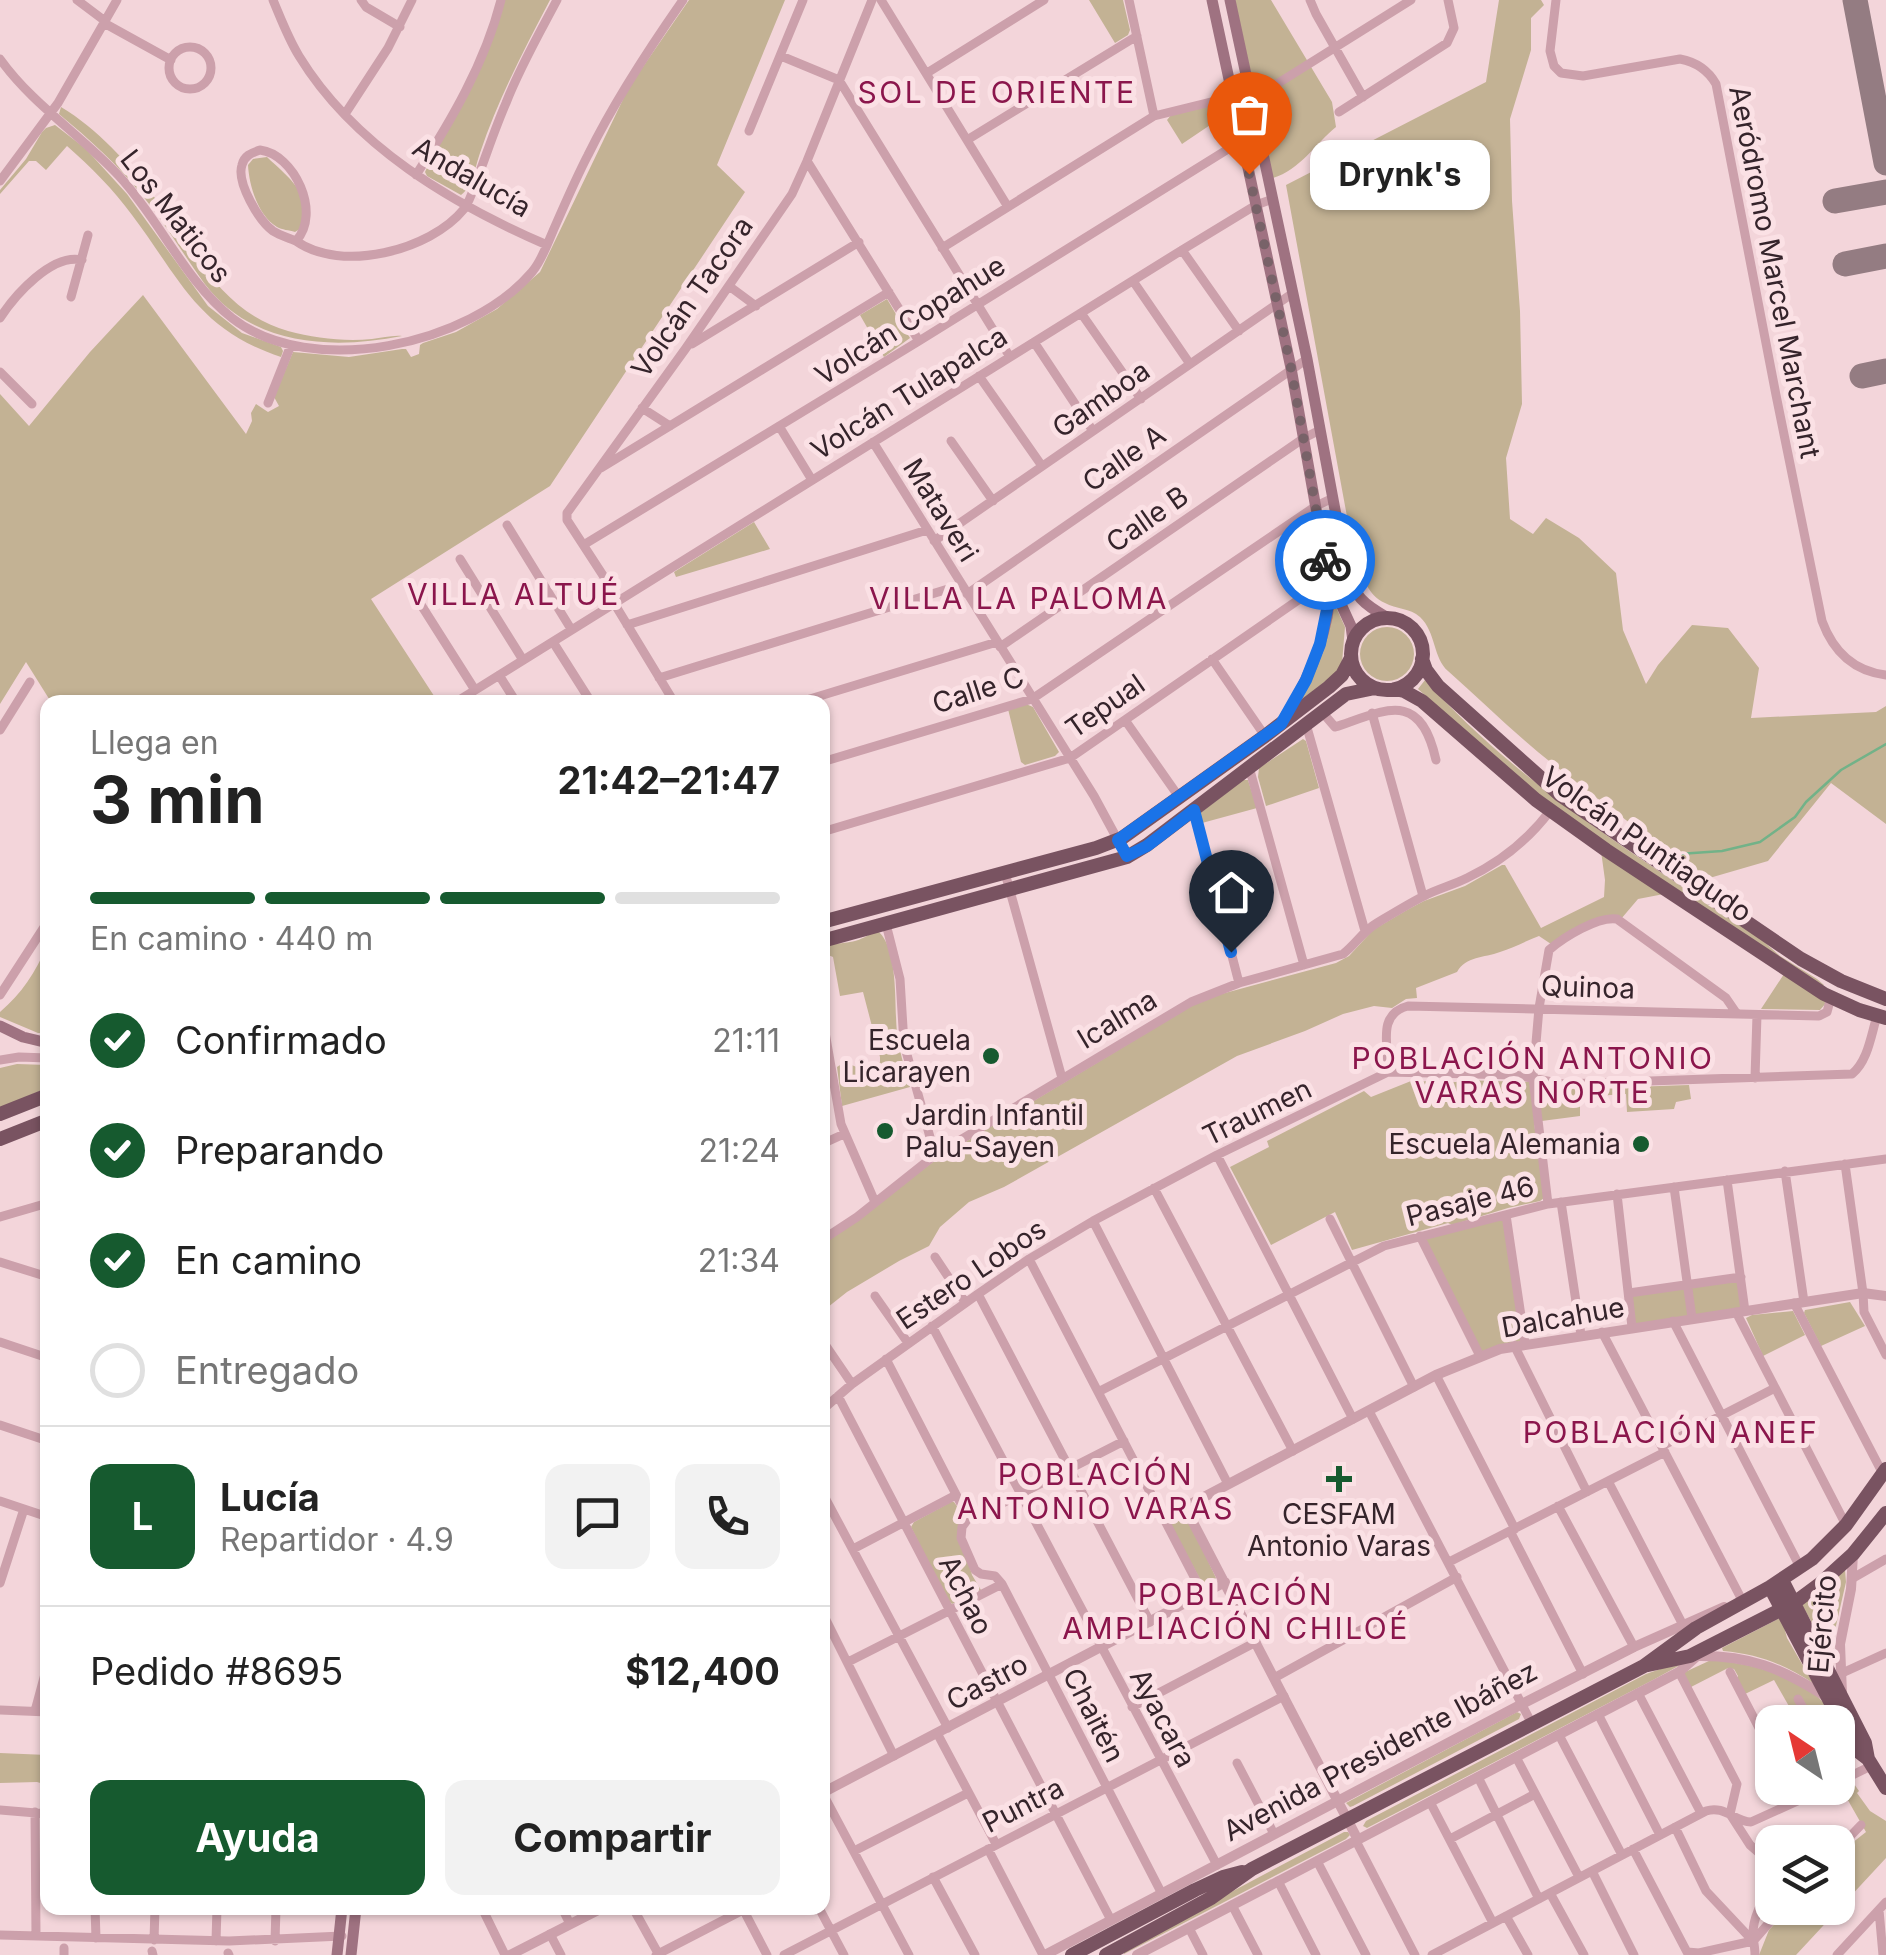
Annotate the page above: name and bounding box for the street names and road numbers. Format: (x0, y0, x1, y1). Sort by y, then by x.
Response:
street label: Aeródromo Marcel Marchant (1722, 83, 1828, 461)
street label: Andalucía (407, 130, 537, 224)
street label: Los Maticos (113, 143, 239, 289)
street label: Volcán Tacora (624, 210, 760, 384)
street label: Volcán Copahue (809, 248, 1011, 392)
street label: Volcán Tulapalca (805, 319, 1013, 467)
street label: Gamboa (1046, 353, 1156, 445)
street label: Calle A (1076, 417, 1172, 499)
street label: Mataveri (896, 452, 986, 568)
street label: Calle B (1099, 479, 1195, 559)
street label: Calle C (928, 659, 1028, 721)
street label: Tepual (1059, 667, 1151, 745)
street label: Volcán Puntiagudo (1536, 759, 1758, 929)
street label: Quinoa (1540, 968, 1636, 1006)
street label: Icalma (1071, 982, 1163, 1056)
street label: Traumen (1197, 1071, 1317, 1153)
street label: Pasaje 46 (1403, 1169, 1537, 1233)
street label: Estero Lobos (890, 1212, 1052, 1336)
street label: Dalcahue (1499, 1289, 1627, 1345)
street label: Achao (932, 1550, 1000, 1640)
street label: Ejército (1801, 1573, 1843, 1675)
street label: Castro (941, 1647, 1033, 1717)
street label: Avenida Presidente Ibáñez (1217, 1654, 1543, 1848)
street label: Chaitén (1056, 1662, 1132, 1768)
street label: Ayacara (1123, 1663, 1203, 1773)
street label: Puntra (977, 1770, 1069, 1840)

